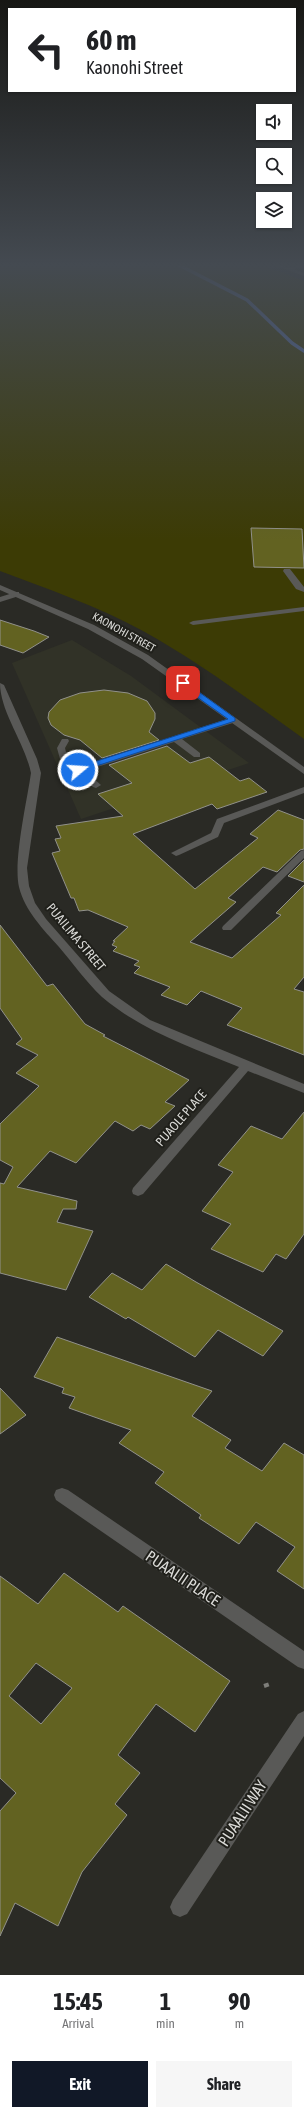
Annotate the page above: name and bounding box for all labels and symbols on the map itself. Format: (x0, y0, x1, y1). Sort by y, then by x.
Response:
street label: KAONOHI STREET (90, 610, 158, 654)
pin (166, 666, 200, 700)
position arrow (57, 749, 99, 791)
street label: PUAILIMA STREET (43, 900, 109, 974)
street label: PUAOLE PLACE (153, 1087, 210, 1149)
street label: PUAALII PLACE (143, 1547, 224, 1609)
street label: PUAALII WAY (214, 1776, 270, 1849)

